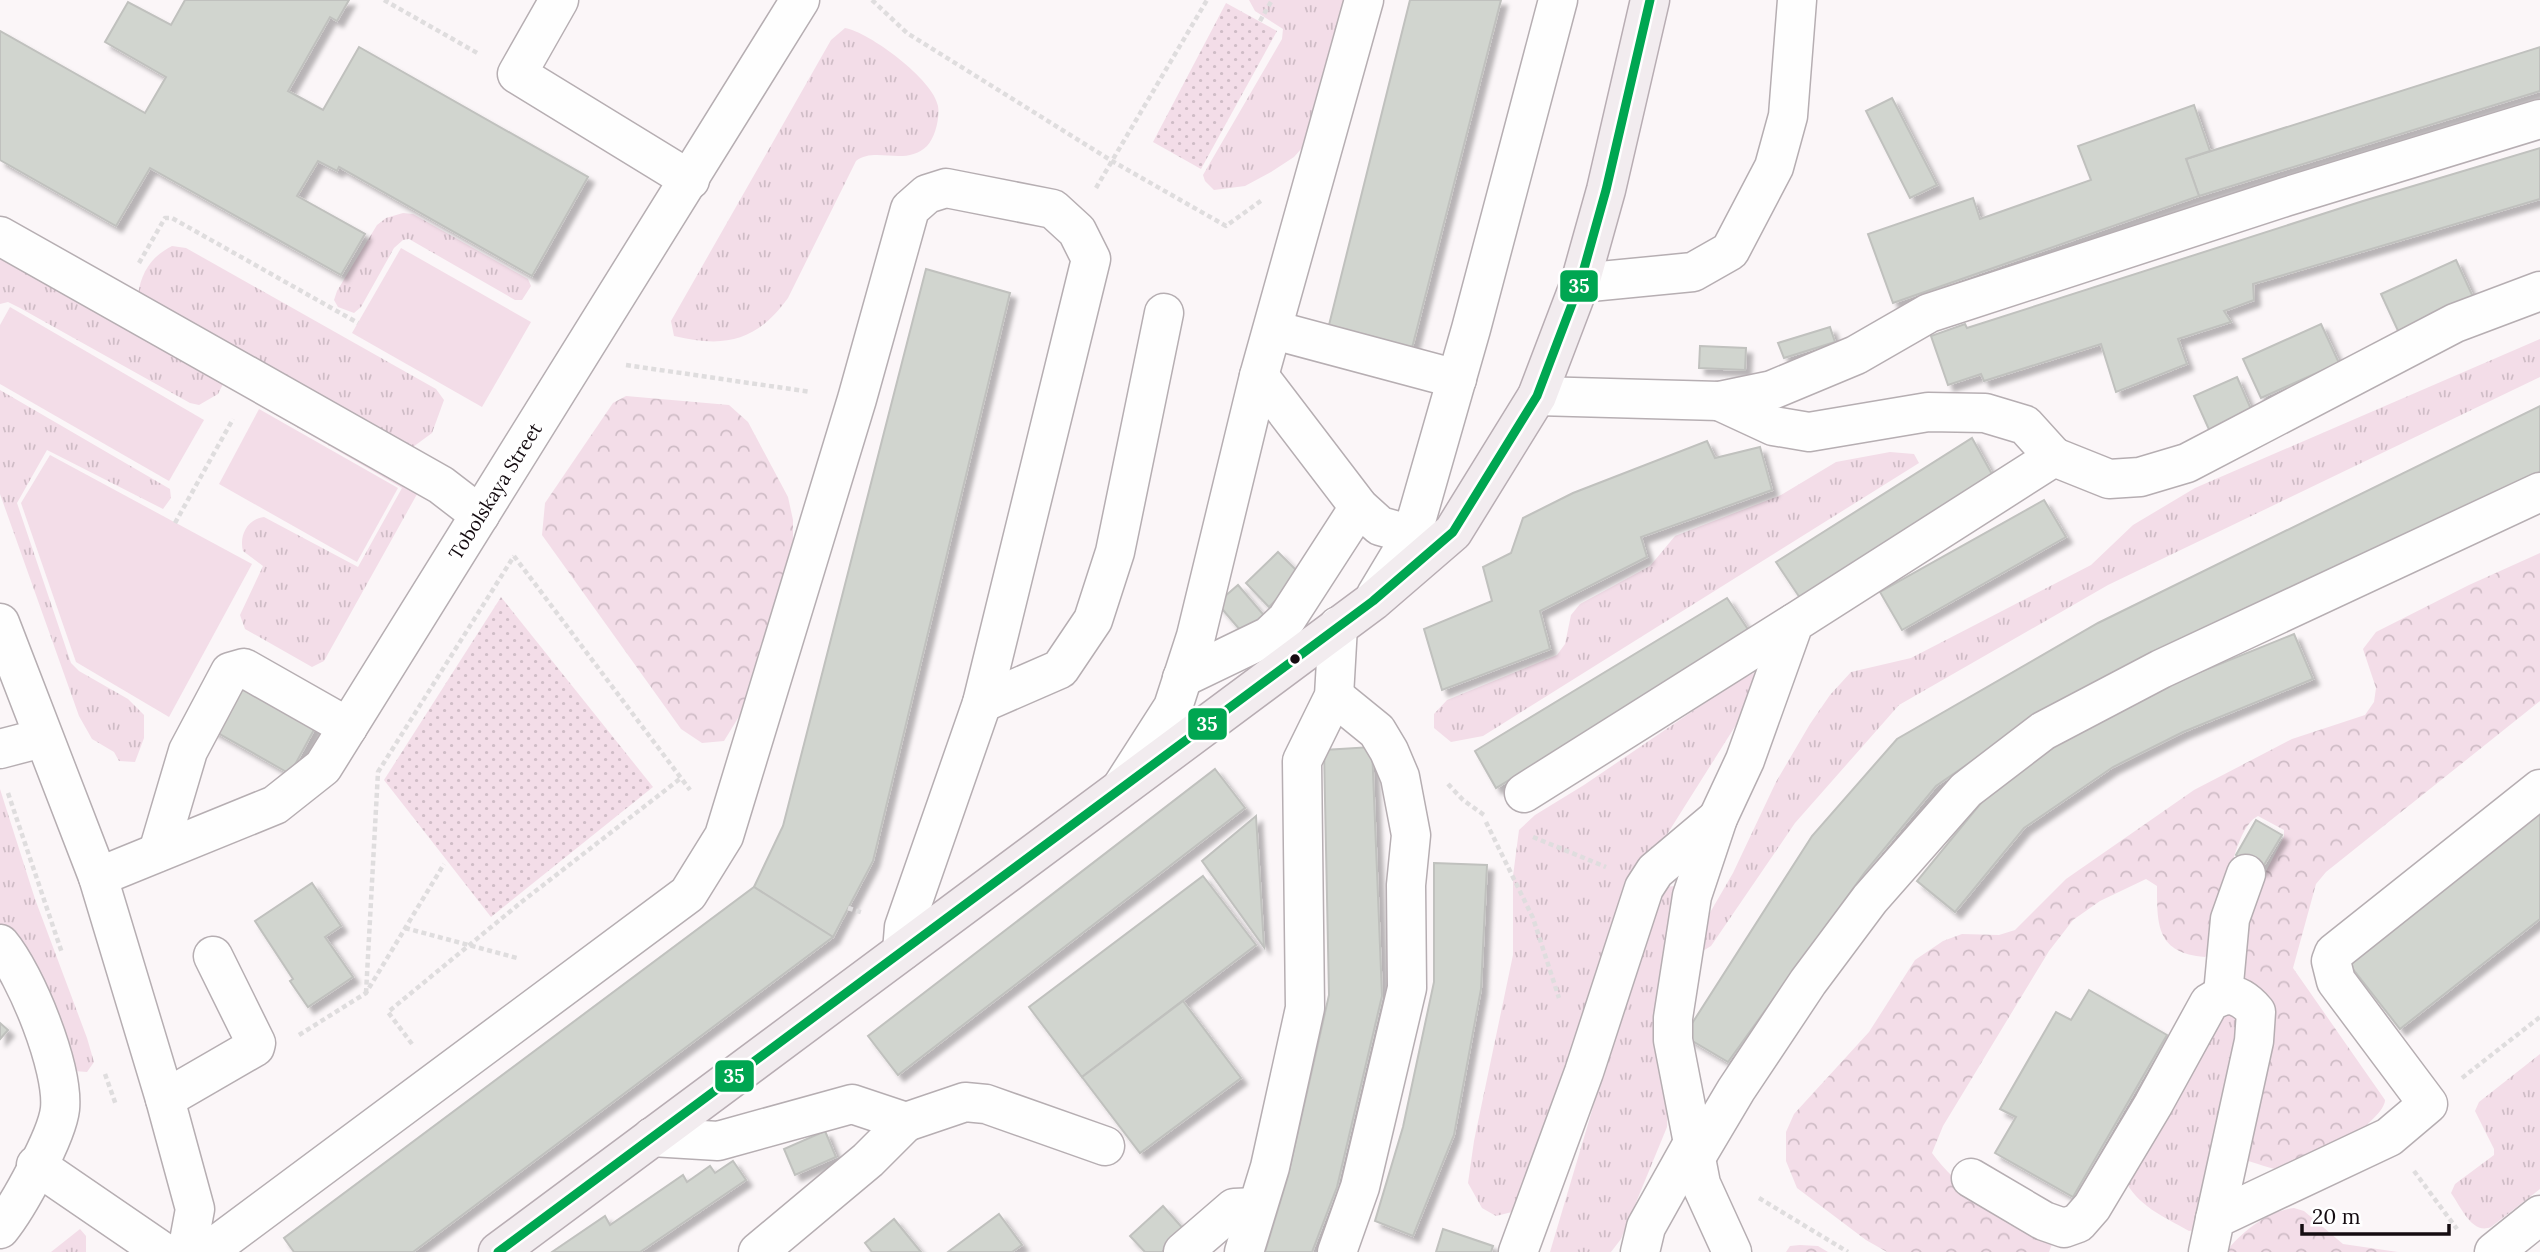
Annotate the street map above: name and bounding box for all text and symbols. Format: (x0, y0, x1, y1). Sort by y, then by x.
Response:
line badge: 35 (1559, 269, 1599, 303)
text: 35 (1569, 274, 1589, 298)
street label: Tobolskaya Street (443, 418, 547, 564)
unlabelled marker (1288, 652, 1302, 666)
line badge: 35 (1187, 707, 1228, 741)
text: 35 (1197, 712, 1217, 736)
line badge: 35 (714, 1059, 755, 1093)
text: 35 (724, 1064, 744, 1088)
scale bar (2302, 1192, 2449, 1236)
text: 20 m (2312, 1203, 2361, 1230)

